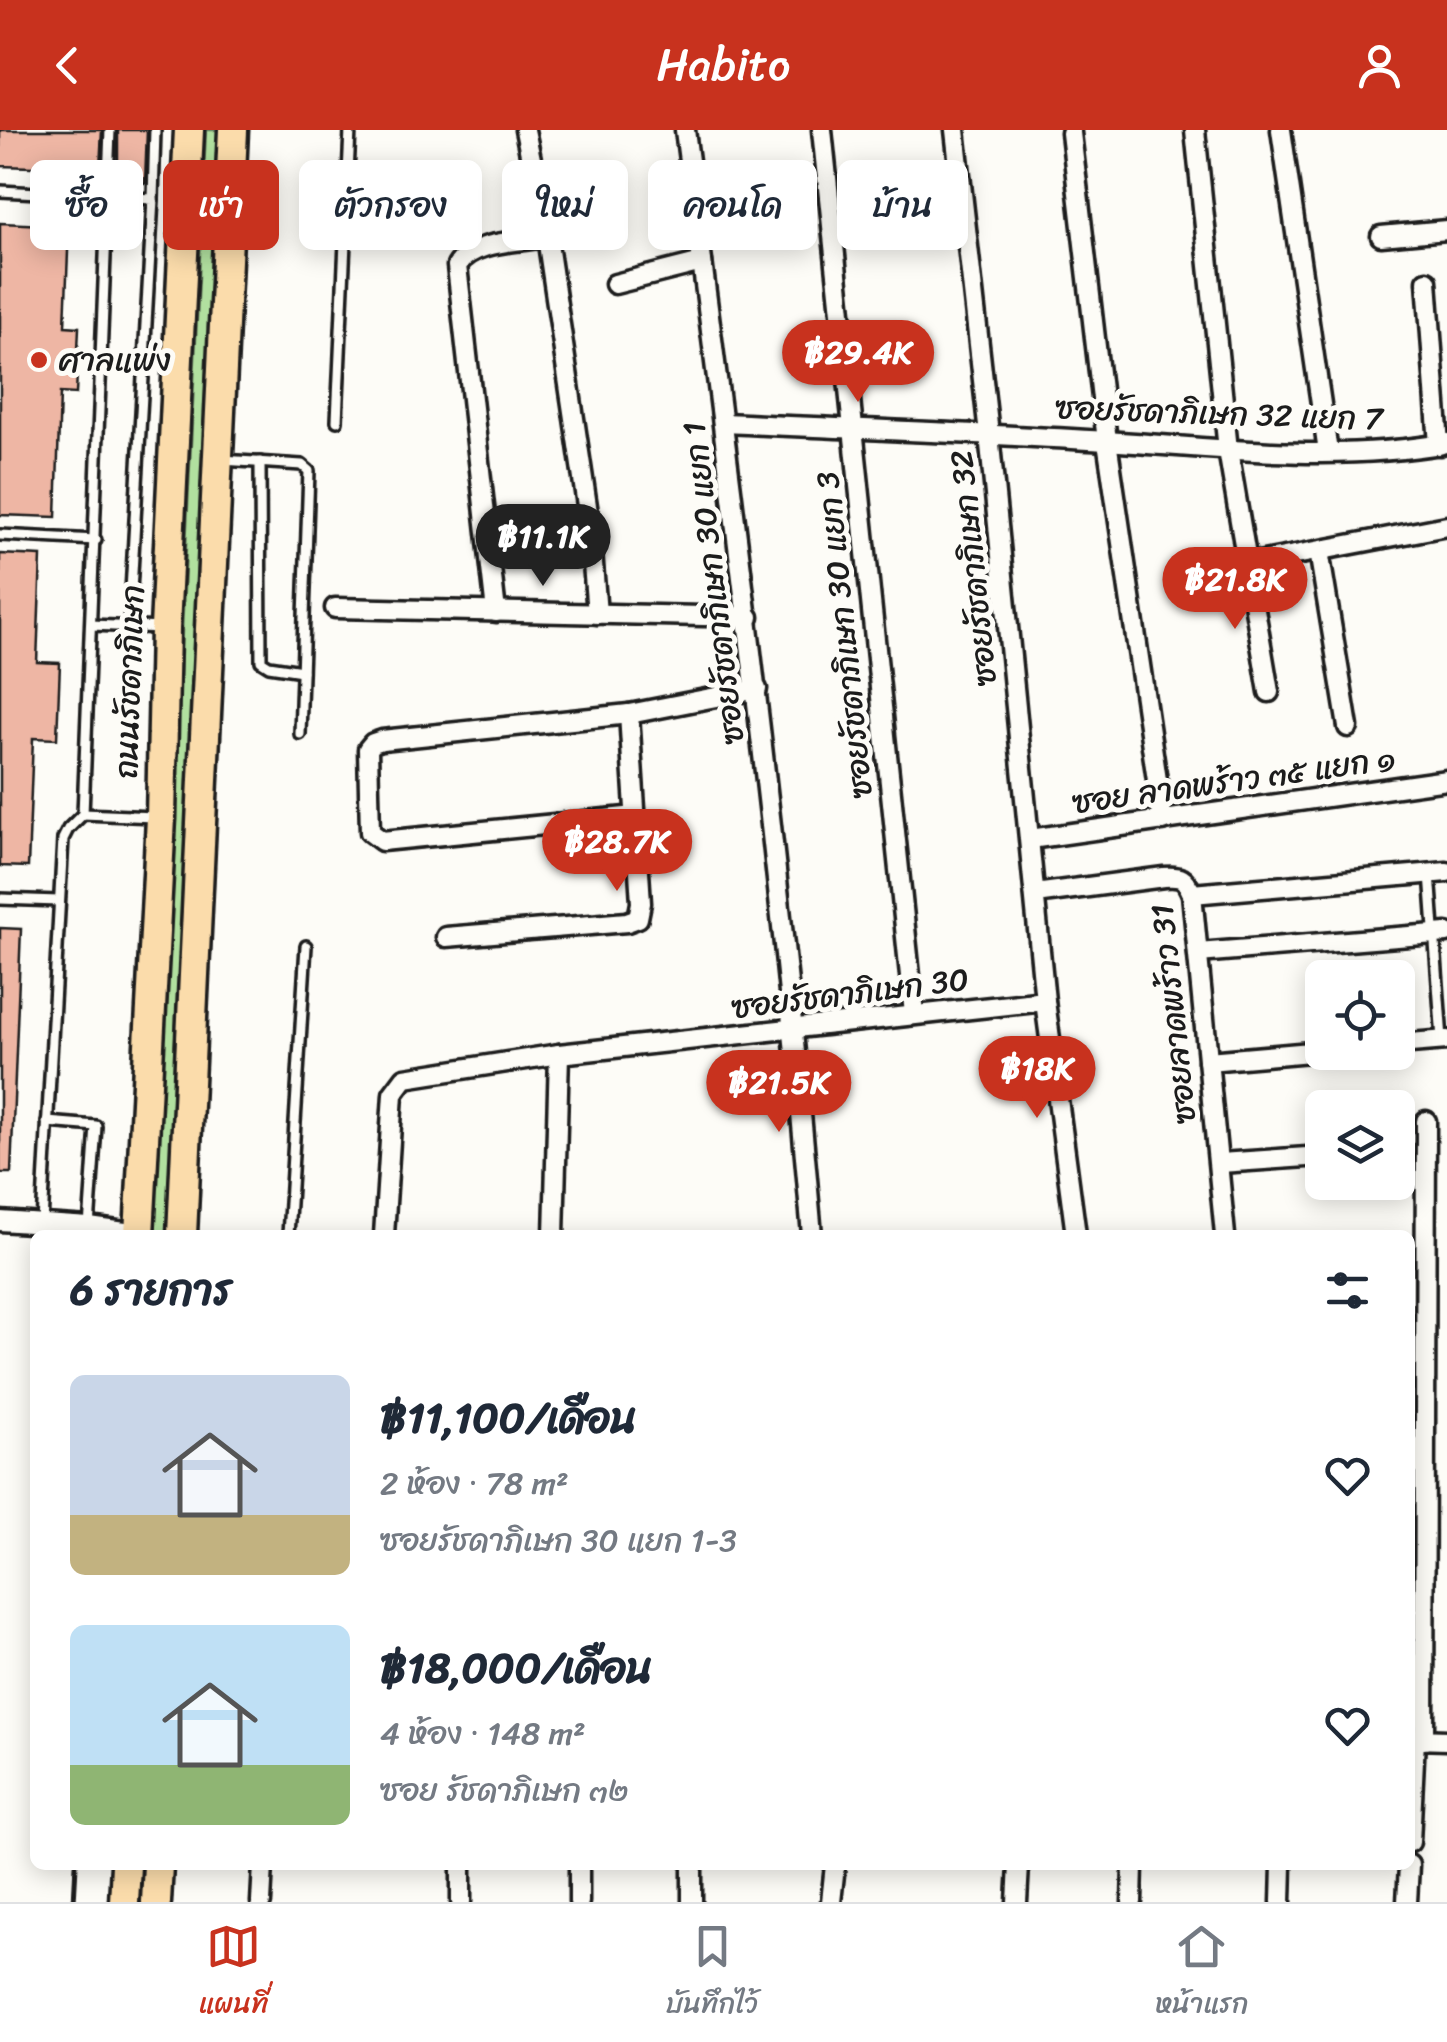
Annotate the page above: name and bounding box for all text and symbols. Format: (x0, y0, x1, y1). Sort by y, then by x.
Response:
text: Habito (657, 25, 790, 105)
icon: back (40, 38, 95, 93)
icon: person (1352, 38, 1407, 93)
chip: ซื้อ (30, 160, 143, 250)
chip: เช่า (163, 160, 279, 250)
chip: ตัวกรอง (299, 160, 482, 250)
chip: ใหม่ (502, 160, 628, 250)
chip: คอนโด (648, 160, 817, 250)
chip: บ้าน (837, 160, 968, 250)
pin: ฿29.4K (777, 320, 939, 405)
text: ฿29.4K (804, 324, 912, 381)
place label: ศาลแพ่ง (58, 332, 171, 389)
marker: ศาลแพ่ง (28, 349, 50, 371)
street label: ซอยรัชดาภิเษก 32 แยก 7 (1054, 379, 1385, 448)
street label: ซอยรัชดาภิเษก 30 แยก 1 (665, 418, 762, 747)
street label: ซอยรัชดาภิเษก 32 (933, 447, 1014, 689)
street label: ซอยรัชดาภิเษก 30 แยก 3 (799, 469, 890, 801)
pin: ฿11.1K (462, 504, 624, 589)
text: ฿11.1K (498, 508, 588, 565)
pin: ฿21.8K (1154, 547, 1316, 632)
text: ฿21.8K (1184, 551, 1286, 608)
street label: ถนนรัชดาภิเษก (98, 584, 161, 780)
street label: ซอย ลาดพร้าว ๓๕ แยก ๑ (1069, 730, 1399, 831)
pin: ฿28.7K (536, 809, 698, 894)
text: ฿28.7K (564, 813, 670, 870)
street label: ซอยลาดพร้าว 31 (1134, 901, 1213, 1127)
street label: ซอยรัชดาภิเษก 30 (728, 951, 972, 1036)
map controls (1305, 960, 1415, 1200)
button: locate (1305, 960, 1415, 1070)
pin: ฿18K (978, 1036, 1096, 1121)
text: ฿18K (1001, 1040, 1074, 1097)
pin: ฿21.5K (698, 1050, 860, 1135)
text: ฿21.5K (728, 1054, 830, 1111)
button: layers (1305, 1090, 1415, 1200)
text: 6 รายการ (70, 1253, 232, 1327)
icon: filters (1320, 1263, 1375, 1318)
text: ฿11,100/เดือน (380, 1381, 637, 1455)
icon: home (150, 1415, 270, 1535)
icon: heart (1320, 1448, 1375, 1503)
text: 2 ห้อง · 78 m² (380, 1455, 569, 1512)
text: ซอยรัชดาภิเษก 30 แยก 1-3 (380, 1512, 737, 1569)
text: ฿18,000/เดือน (380, 1631, 653, 1705)
icon: home (150, 1665, 270, 1785)
icon: heart (1320, 1698, 1375, 1753)
text: 4 ห้อง · 148 m² (380, 1705, 586, 1762)
text: ซอย รัชดาภิเษก ๓๒ (380, 1762, 629, 1819)
tab: แผนที่ (199, 1919, 269, 2028)
tab: บันทึกไว้ (666, 1919, 758, 2028)
tab: หน้าแรก (1155, 1919, 1248, 2028)

